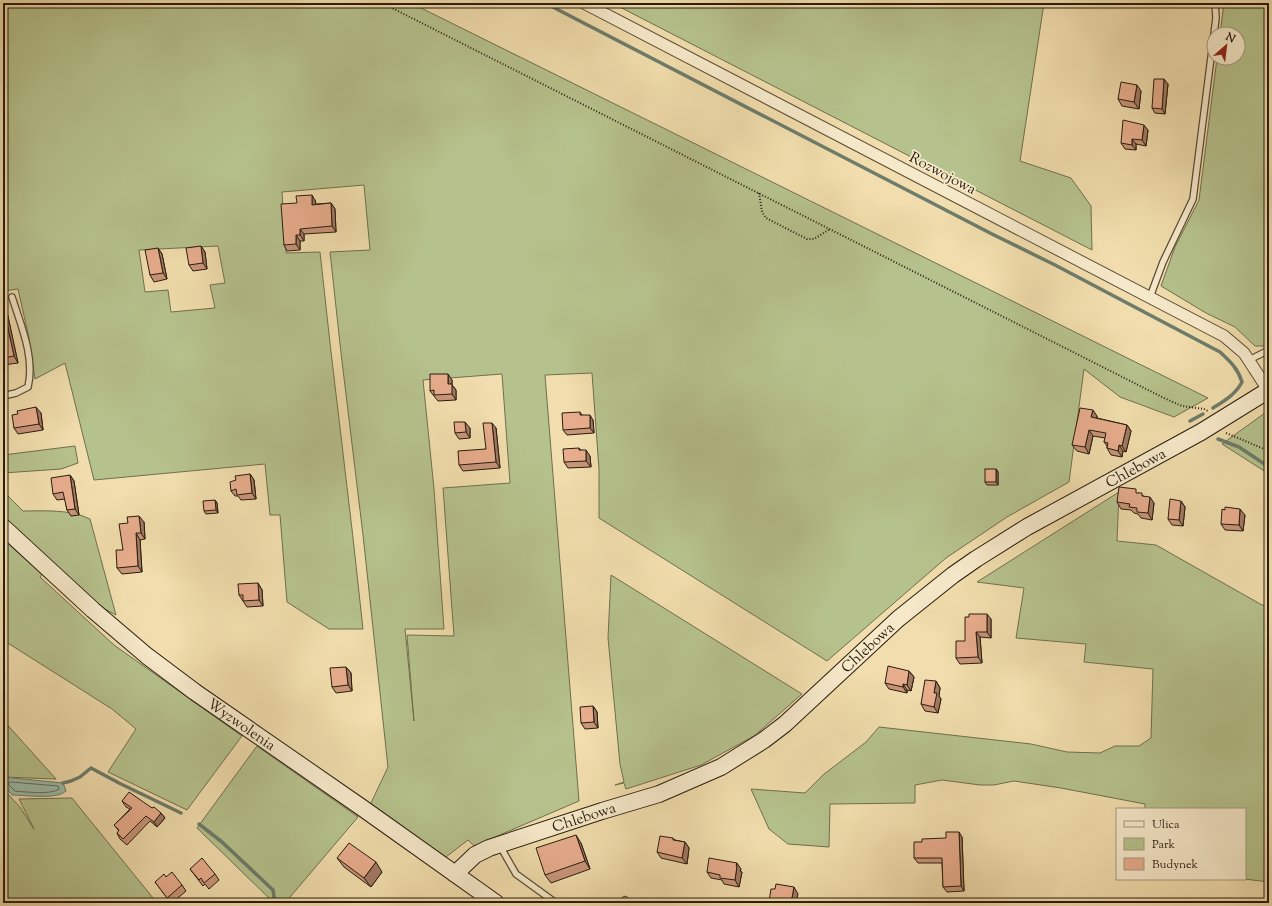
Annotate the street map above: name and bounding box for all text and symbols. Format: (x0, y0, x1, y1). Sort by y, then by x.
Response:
north arrow (1206, 26, 1246, 66)
text: N (1222, 28, 1238, 47)
street label: Rozwojowa (905, 148, 980, 201)
street label: Chlebowa (1102, 444, 1170, 494)
street label: Chlebowa (837, 618, 900, 679)
street label: Wyzwolenia (202, 694, 279, 757)
street label: Chlebowa (550, 798, 619, 839)
legend (1116, 808, 1246, 880)
text: Ulica (1152, 816, 1180, 834)
text: Park (1152, 836, 1175, 854)
text: Budynek (1152, 856, 1199, 874)

